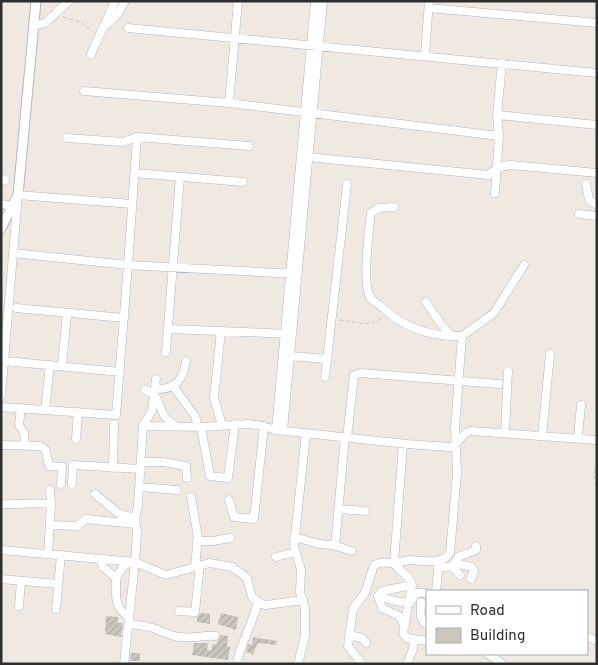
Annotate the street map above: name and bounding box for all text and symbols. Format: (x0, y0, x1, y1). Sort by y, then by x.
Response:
legend (426, 590, 588, 655)
text: Road (470, 602, 505, 621)
text: Building (470, 627, 525, 646)

